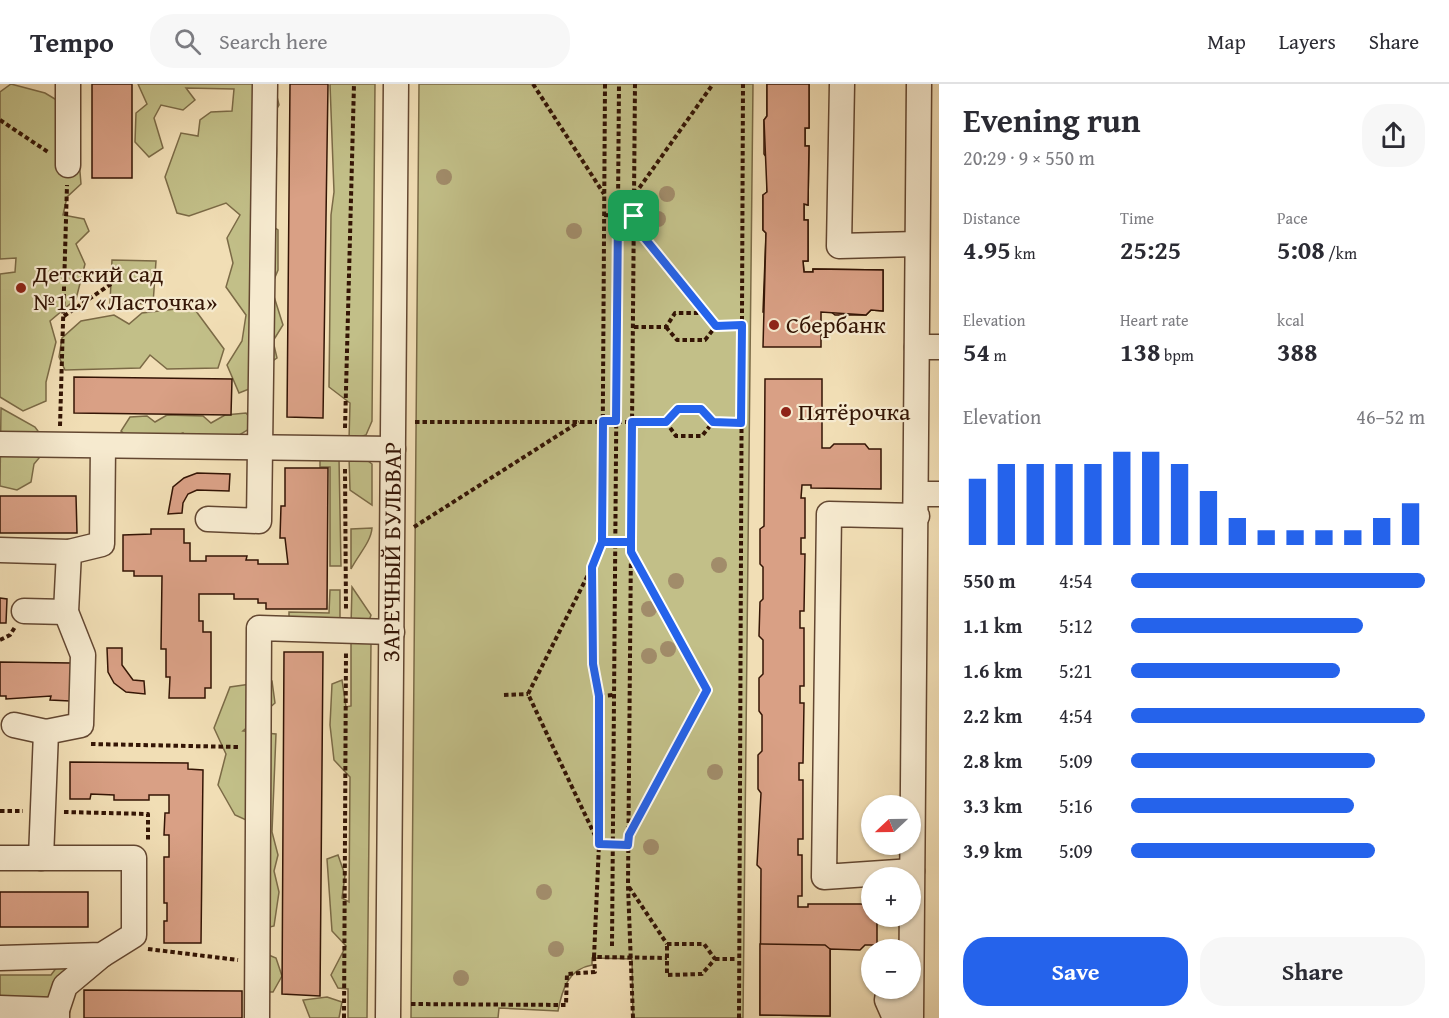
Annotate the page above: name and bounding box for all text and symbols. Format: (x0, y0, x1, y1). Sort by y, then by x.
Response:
search box (150, 14, 570, 68)
text: Tempo (30, 21, 114, 62)
icon: search (171, 25, 204, 58)
text: Search here (219, 25, 328, 57)
text: Map (1207, 26, 1246, 57)
text: Layers (1279, 26, 1336, 57)
text: Share (1369, 26, 1419, 57)
text: Evening run (963, 96, 1140, 144)
button: share (1362, 104, 1425, 167)
text: 20:29 · 9 × 550 m (963, 143, 1095, 172)
pin (608, 190, 659, 241)
icon: arrive (617, 199, 650, 232)
text: Distance (963, 206, 1020, 230)
text: Time (1120, 206, 1154, 230)
text: Pace (1277, 206, 1308, 230)
text: 4.95 (963, 230, 1011, 269)
text: 25:25 (1120, 230, 1181, 269)
text: 5:08 (1277, 230, 1325, 269)
text: km (1011, 241, 1035, 265)
text: /km (1325, 241, 1357, 265)
place label: Детский сад №117 «Ласточка» (32, 256, 217, 319)
marker: Детский сад №117 «Ласточка» (14, 281, 28, 295)
place label: Сбербанк (786, 307, 886, 342)
text: Elevation (963, 308, 1026, 332)
text: Heart rate (1120, 308, 1189, 332)
text: kcal (1277, 308, 1304, 332)
marker: Сбербанк (767, 318, 781, 332)
text: 54 (963, 332, 990, 371)
text: 138 (1120, 332, 1160, 371)
text: 388 (1277, 332, 1317, 371)
text: m (990, 343, 1007, 367)
text: bpm (1160, 343, 1194, 367)
place label: Пятёрочка (798, 394, 911, 429)
text: Elevation (963, 402, 1041, 431)
text: 46–52 m (1356, 402, 1425, 431)
marker: Пятёрочка (779, 405, 793, 419)
street label: ЗАРЕЧНЫЙ БУЛЬВАР (373, 442, 410, 662)
text: 550 m (963, 566, 1016, 595)
text: 4:54 (1059, 566, 1093, 595)
text: 1.1 km (963, 611, 1022, 640)
text: 5:12 (1059, 611, 1093, 640)
text: 1.6 km (963, 656, 1022, 685)
text: 5:21 (1059, 656, 1093, 685)
text: 2.2 km (963, 701, 1022, 730)
text: 4:54 (1059, 701, 1093, 730)
text: 2.8 km (963, 746, 1022, 775)
text: 5:09 (1059, 746, 1093, 775)
text: 3.3 km (963, 791, 1022, 820)
text: 5:16 (1059, 791, 1093, 820)
north arrow (861, 795, 921, 855)
map controls (861, 795, 921, 999)
text: 3.9 km (963, 836, 1022, 865)
text: 5:09 (1059, 836, 1093, 865)
button: + (861, 867, 921, 927)
button: Save (963, 937, 1188, 1006)
button: Share (1200, 937, 1425, 1006)
button: − (861, 939, 921, 999)

